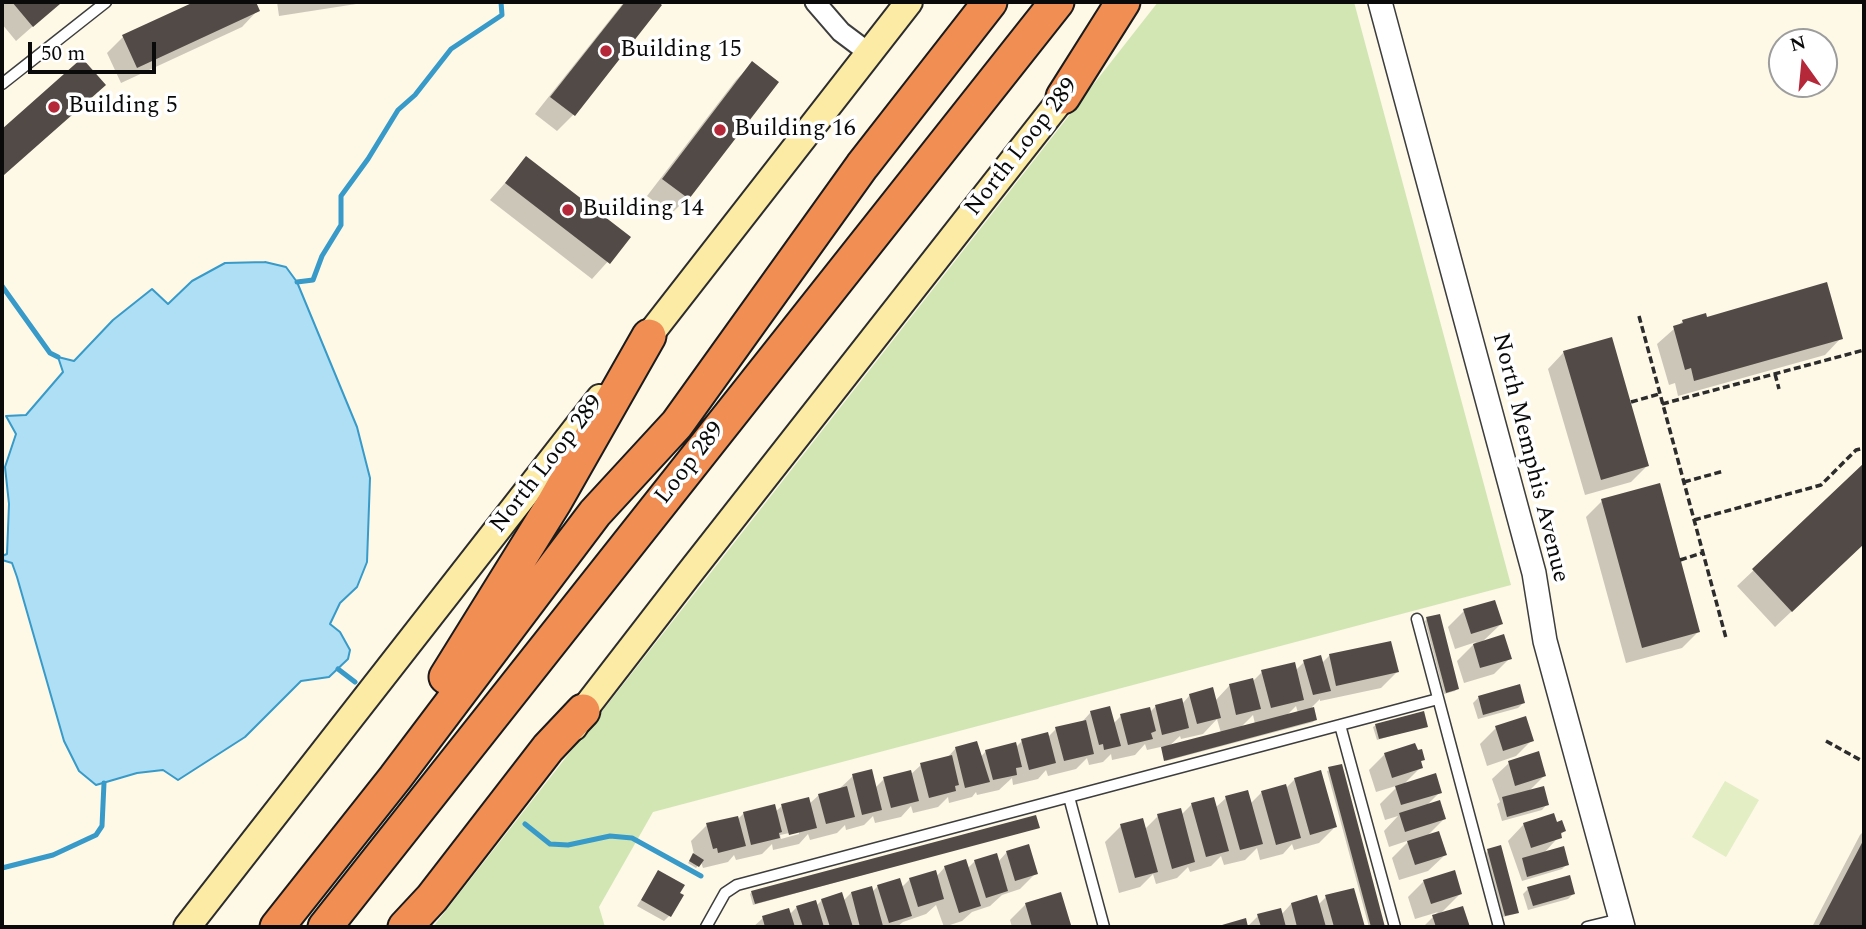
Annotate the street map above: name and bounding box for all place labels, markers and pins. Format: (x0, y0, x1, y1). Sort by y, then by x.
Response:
place label: Building 15 (620, 37, 742, 65)
marker: Building 15 (598, 43, 614, 59)
place label: Building 5 (68, 93, 178, 121)
marker: Building 5 (46, 99, 62, 115)
place label: Building 16 (734, 116, 856, 144)
marker: Building 16 (712, 122, 728, 138)
place label: Building 14 (582, 196, 704, 224)
marker: Building 14 (560, 202, 576, 218)

